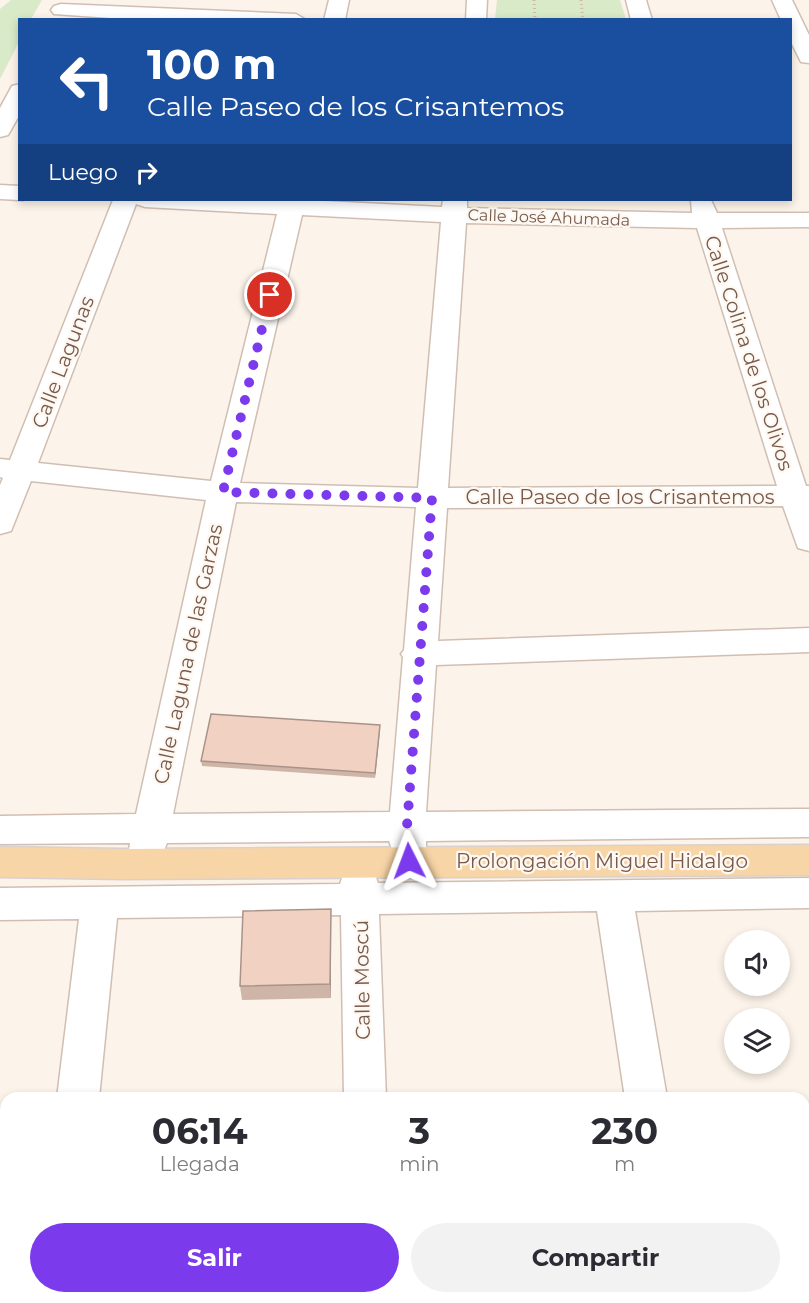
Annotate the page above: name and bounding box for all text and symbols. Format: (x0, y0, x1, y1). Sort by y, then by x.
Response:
text: 100 m (147, 38, 276, 90)
icon: left (48, 42, 126, 120)
text: Calle Paseo de los Crisantemos (147, 90, 564, 123)
icon: right (130, 156, 163, 189)
text: Luego (48, 159, 118, 186)
street label: Calle José Ahumada (467, 205, 631, 230)
street label: Calle Colina de los Olivos (700, 232, 798, 474)
pin (244, 269, 295, 320)
icon: arrive (253, 278, 286, 311)
street label: Calle Lagunas (27, 292, 99, 432)
street label: Calle Paseo de los Crisantemos (465, 485, 775, 509)
street label: Calle Laguna de las Garzas (149, 522, 227, 786)
position arrow (377, 829, 441, 893)
street label: Prolongación Miguel Hidalgo (456, 849, 748, 873)
street label: Calle Moscú (349, 920, 375, 1040)
map controls (724, 930, 790, 1074)
button: sound (724, 930, 790, 996)
button: layers (724, 1008, 790, 1074)
text: 06:14 (152, 1109, 248, 1153)
text: 3 (409, 1109, 430, 1153)
text: 230 (591, 1109, 658, 1153)
text: Llegada (160, 1152, 240, 1176)
text: min (399, 1152, 439, 1176)
text: m (614, 1152, 635, 1176)
button: Salir (30, 1223, 399, 1292)
button: Compartir (411, 1223, 780, 1292)

